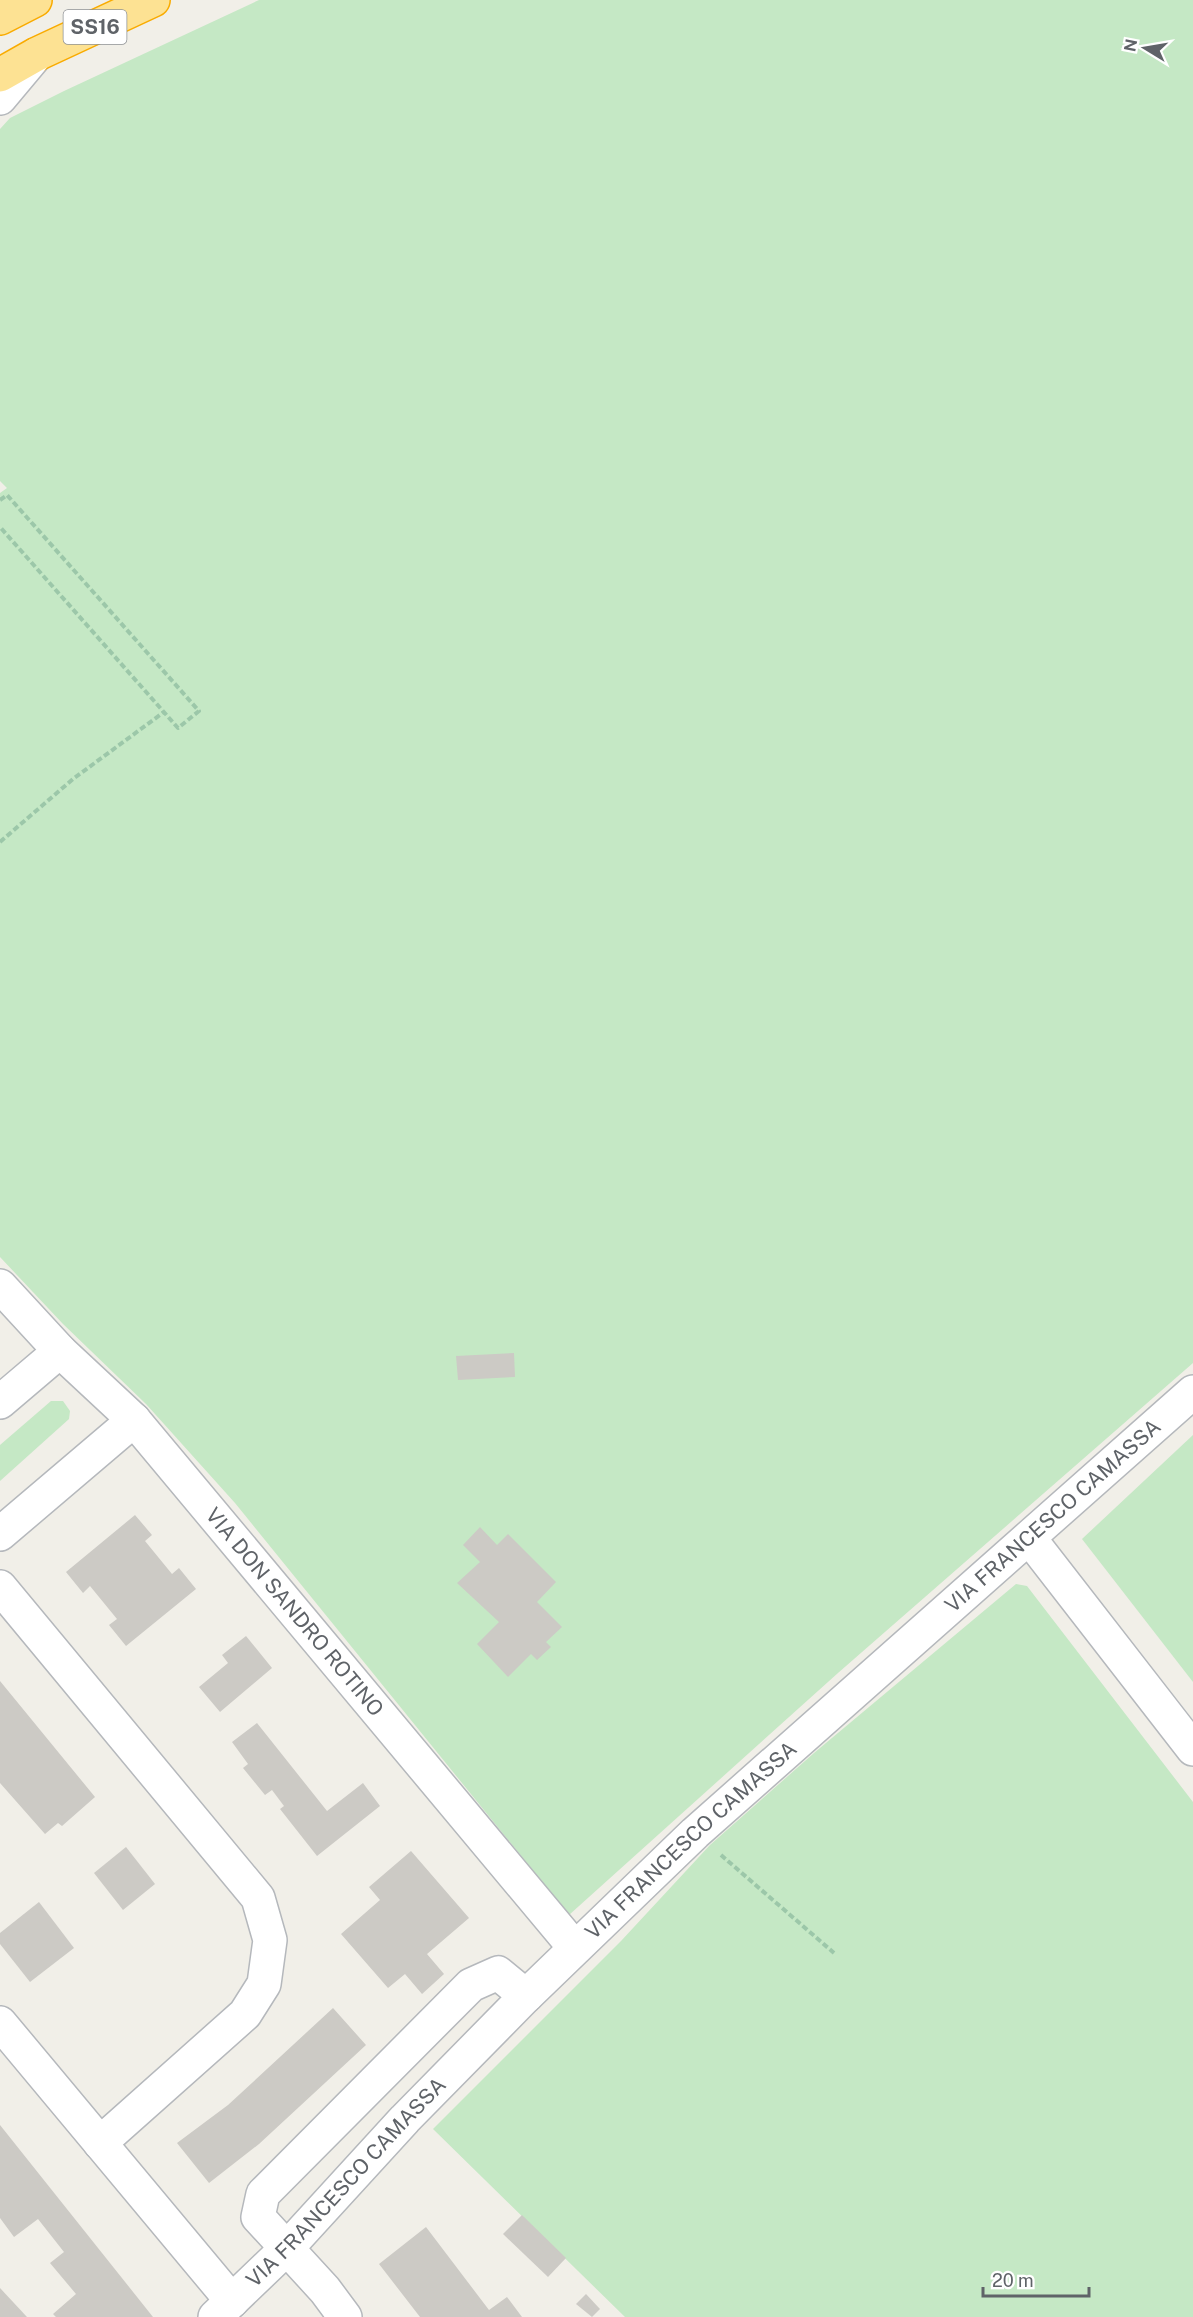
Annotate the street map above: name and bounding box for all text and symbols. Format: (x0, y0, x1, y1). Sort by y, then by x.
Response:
road number: SS16 (64, 10, 127, 44)
north arrow (1115, 18, 1175, 78)
text: N (1120, 37, 1141, 53)
street label: VIA FRANCESCO CAMASSA (940, 1414, 1165, 1618)
street label: VIA DON SANDRO ROTINO (201, 1503, 389, 1721)
street label: VIA FRANCESCO CAMASSA (580, 1736, 802, 1944)
street label: VIA FRANCESCO CAMASSA (241, 2072, 451, 2292)
scale bar (983, 2260, 1090, 2298)
text: 20 m (992, 2270, 1034, 2291)

